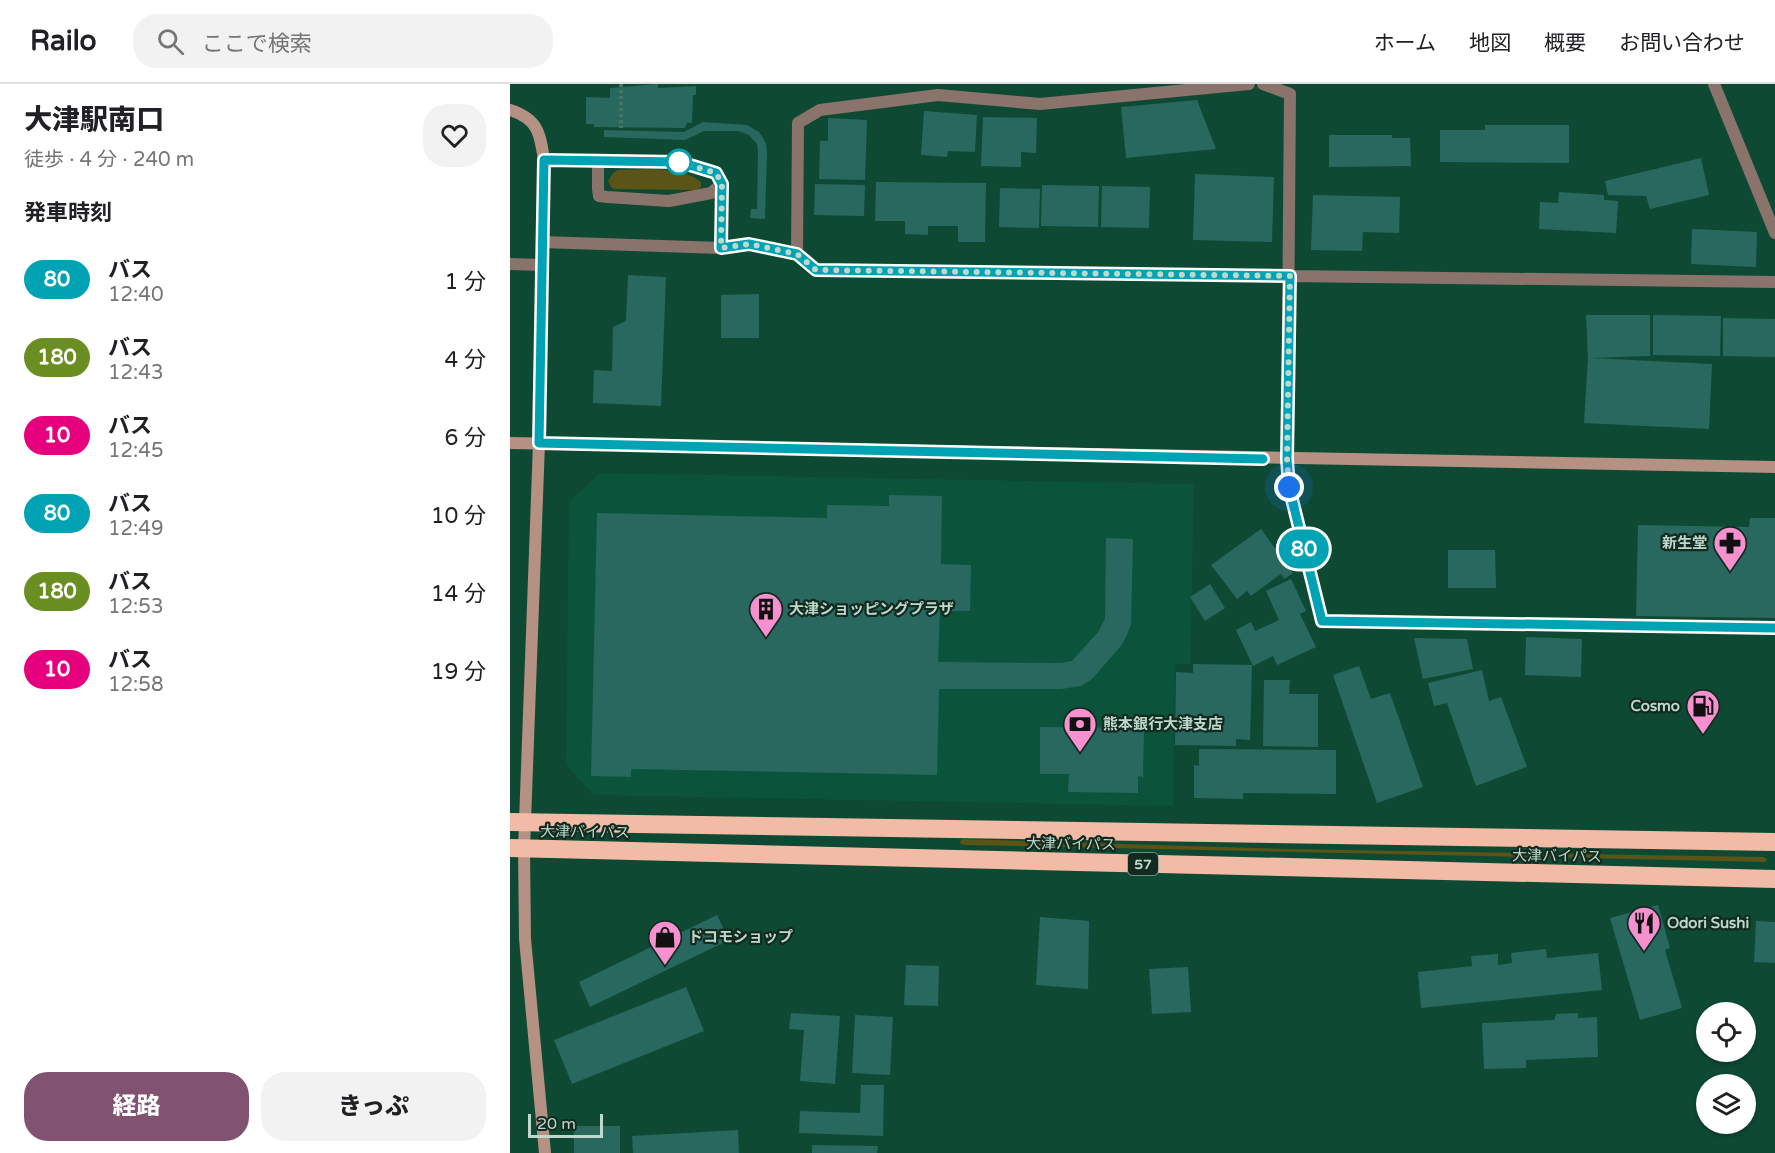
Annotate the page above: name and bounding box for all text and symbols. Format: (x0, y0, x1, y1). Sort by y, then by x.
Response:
search box (133, 14, 553, 68)
text: Railo (30, 24, 97, 58)
icon: search (154, 25, 187, 58)
text: ここで検索 (202, 31, 312, 57)
text: ホーム (1374, 31, 1436, 56)
text: 地図 (1469, 31, 1511, 56)
text: 概要 (1544, 31, 1586, 56)
text: お問い合わせ (1619, 31, 1745, 56)
text: 大津駅南口 (24, 103, 164, 137)
button: heart (423, 104, 486, 167)
text: 徒歩 · 4 分 · 240 m (24, 148, 194, 172)
unlabelled marker (666, 149, 692, 175)
text: 発車時刻 (24, 200, 112, 226)
text: バス (108, 257, 152, 283)
text: 80 (44, 267, 70, 292)
text: 1 分 (444, 269, 486, 295)
text: 12:40 (108, 283, 163, 307)
text: バス (108, 335, 152, 361)
text: 180 (37, 345, 77, 370)
text: 4 分 (444, 347, 486, 373)
text: 12:43 (108, 361, 163, 385)
text: バス (108, 413, 152, 439)
text: 10 (44, 423, 70, 448)
text: 6 分 (444, 425, 486, 451)
text: 12:45 (108, 439, 163, 463)
your location (1274, 472, 1304, 502)
text: バス (108, 491, 152, 517)
text: 80 (44, 501, 70, 526)
text: 10 分 (431, 503, 486, 529)
text: 12:49 (108, 517, 163, 541)
pharmacy icon: 新生堂 (1712, 525, 1748, 572)
line badge: 80 (1277, 530, 1331, 568)
place label: 新生堂 (1662, 534, 1707, 552)
text: 80 (1291, 537, 1317, 562)
text: バス (108, 569, 152, 595)
text: 180 (37, 579, 77, 604)
text: 14 分 (431, 581, 486, 607)
building icon: 大津ショッピングプラザ (748, 591, 784, 638)
text: 12:53 (108, 595, 163, 619)
place label: 大津ショッピングプラザ (789, 600, 954, 618)
text: バス (108, 647, 152, 673)
text: 10 (44, 657, 70, 682)
text: 19 分 (431, 659, 486, 685)
text: 12:58 (108, 673, 163, 697)
fuel station icon: Cosmo (1685, 688, 1721, 735)
place label: Cosmo (1631, 697, 1680, 715)
bank icon: 熊本銀行大津支店 (1062, 706, 1098, 753)
place label: 熊本銀行大津支店 (1103, 715, 1223, 733)
street label: 大津バイパス (540, 822, 630, 842)
street label: 大津バイパス (1026, 834, 1116, 854)
street label: 大津バイパス (1512, 846, 1602, 866)
road number: 57 (1128, 853, 1158, 875)
restaurant icon: Odori Sushi (1626, 905, 1662, 952)
place label: Odori Sushi (1667, 914, 1749, 932)
shop icon: ドコモショップ (647, 919, 683, 966)
place label: ドコモショップ (688, 928, 793, 946)
map controls (1696, 1002, 1756, 1134)
button: locate (1696, 1002, 1756, 1062)
button: 経路 (24, 1072, 249, 1141)
button: きっぷ (261, 1072, 486, 1141)
button: layers (1696, 1074, 1756, 1134)
scale bar (528, 1111, 603, 1138)
text: 20 m (537, 1114, 576, 1134)

